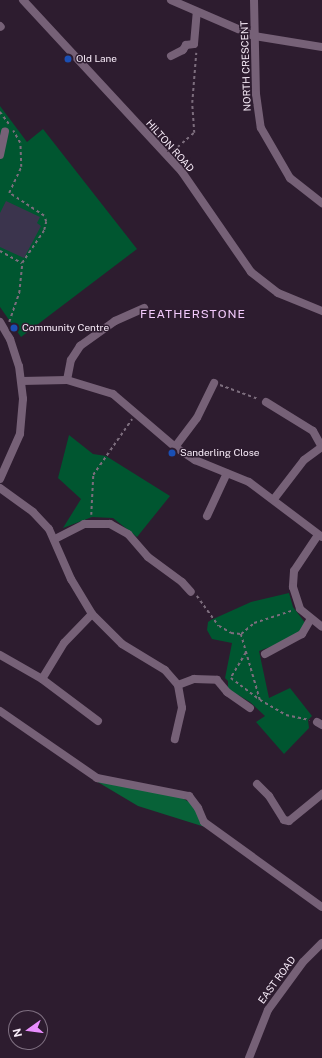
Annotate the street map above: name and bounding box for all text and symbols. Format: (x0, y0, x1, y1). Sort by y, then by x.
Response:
street label: NORTH CRESCENT (238, 20, 254, 112)
place label: Old Lane (76, 53, 117, 65)
marker: Old Lane (63, 54, 73, 64)
street label: HILTON ROAD (143, 117, 197, 175)
district label: FEATHERSTONE (140, 308, 246, 322)
place label: Community Centre (22, 322, 109, 334)
marker: Community Centre (9, 323, 19, 333)
place label: Sanderling Close (180, 447, 259, 459)
marker: Sanderling Close (167, 448, 177, 458)
street label: EAST ROAD (256, 954, 298, 1006)
north arrow (8, 1010, 48, 1050)
text: N (10, 1027, 24, 1038)

